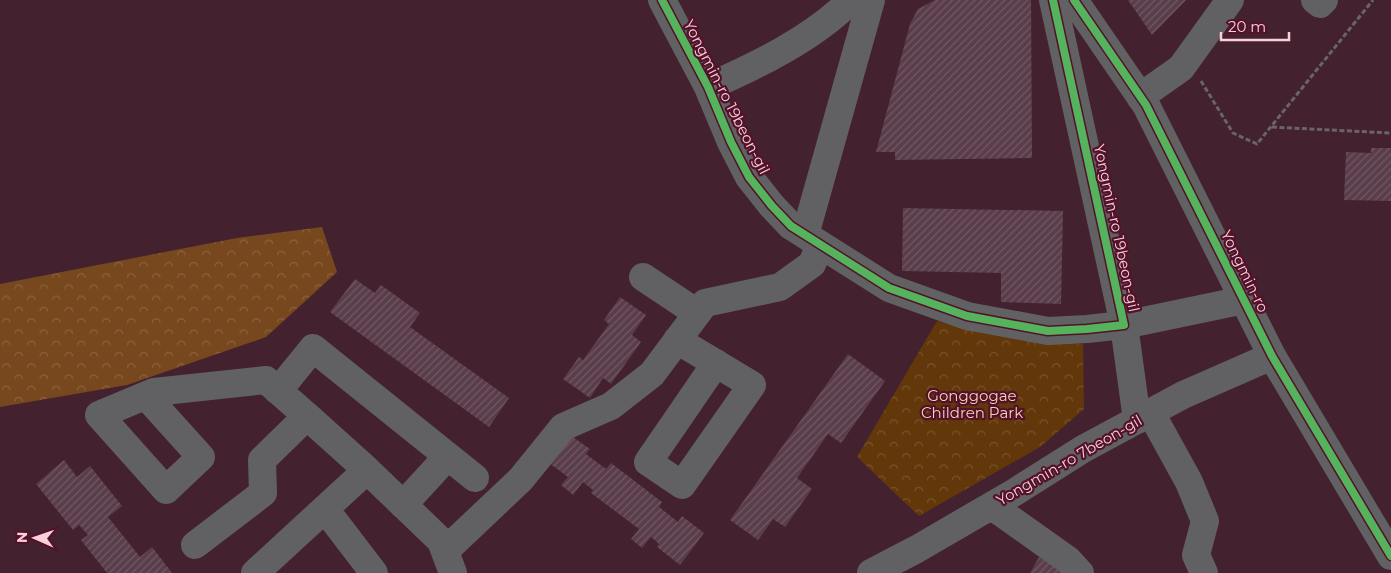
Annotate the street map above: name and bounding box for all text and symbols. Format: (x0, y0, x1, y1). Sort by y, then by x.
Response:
scale bar (1221, 10, 1288, 42)
street label: Yongmin-ro 19beon-gil (680, 17, 774, 177)
text: 20 m (1228, 17, 1266, 36)
street label: Yongmin-ro 19beon-gil (1090, 142, 1144, 314)
street label: Yongmin-ro (1217, 227, 1273, 315)
park label: Gonggogae Children Park (921, 386, 1023, 422)
street label: Yongmin-ro 7beon-gil (993, 410, 1145, 510)
north arrow (10, 513, 60, 563)
text: N (13, 532, 31, 544)

